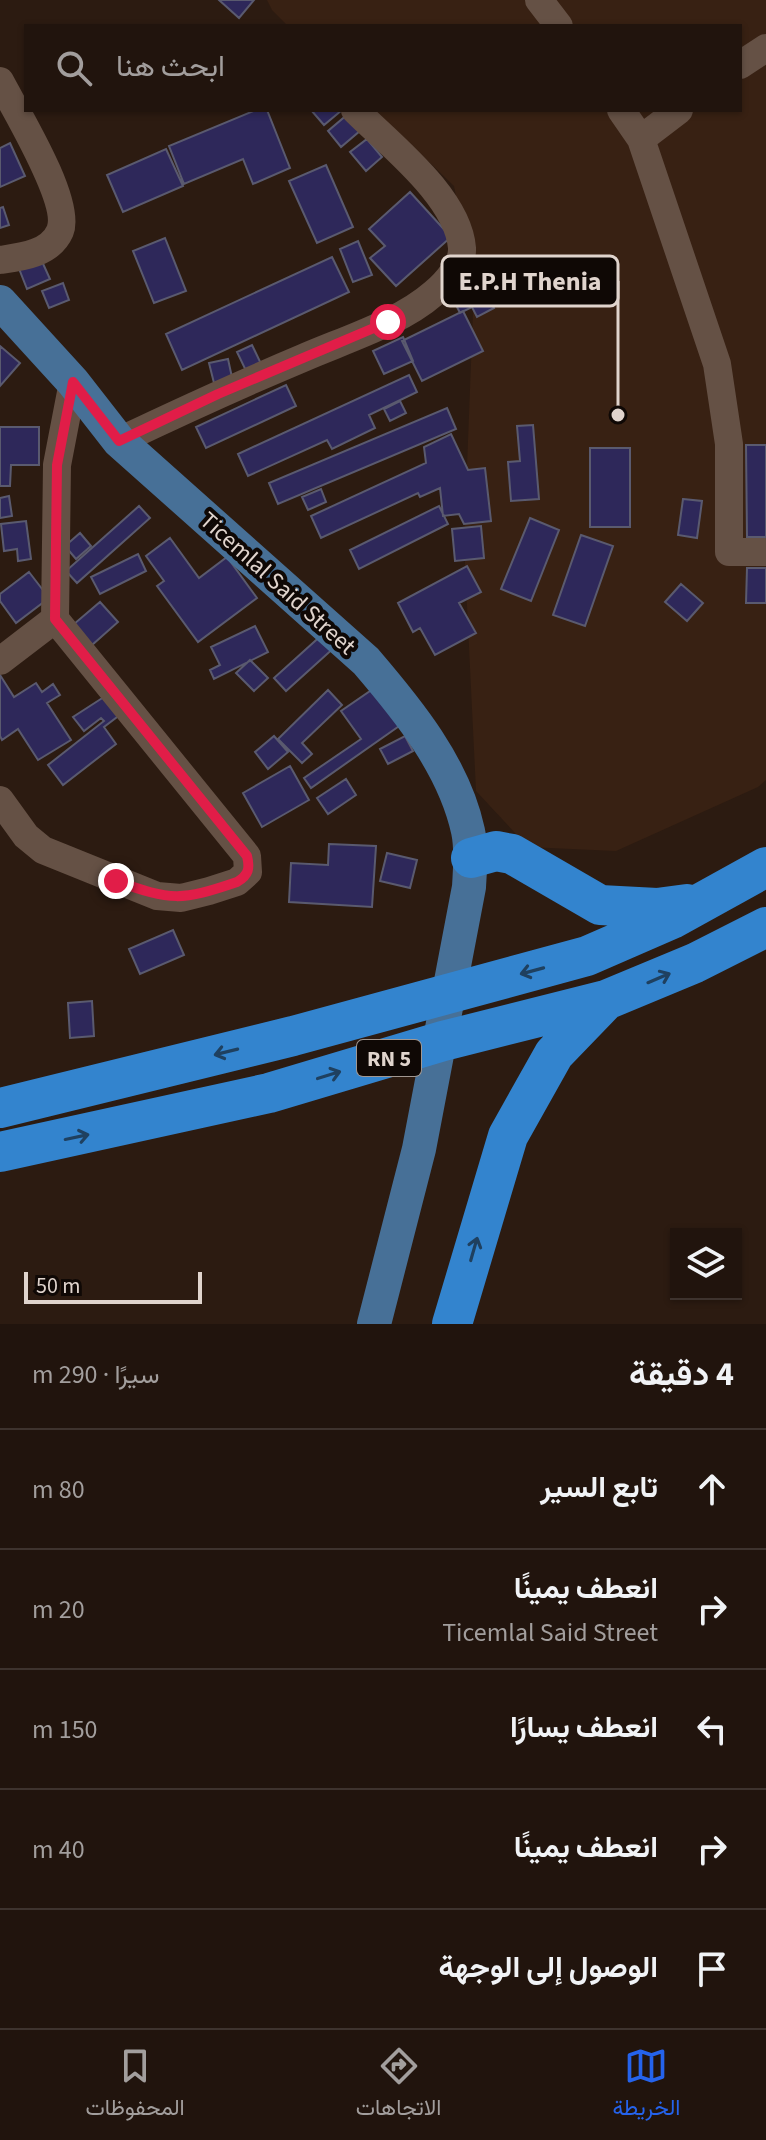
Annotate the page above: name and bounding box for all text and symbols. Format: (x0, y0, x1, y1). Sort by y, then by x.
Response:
search box (24, 24, 742, 112)
text: ابحث هنا (116, 45, 225, 88)
icon: search (52, 46, 96, 90)
callout: E.P.H Thenia (442, 256, 618, 306)
text: E.P.H Thenia (458, 263, 602, 300)
route start (370, 304, 406, 340)
street label: Ticemlal Said Street (192, 504, 363, 663)
route end (98, 863, 134, 899)
one-way arrow (519, 964, 545, 979)
one-way arrow (646, 970, 671, 985)
road number: RN 5 (357, 1040, 421, 1076)
one-way arrow (214, 1046, 240, 1061)
one-way arrow (316, 1067, 341, 1081)
one-way arrow (63, 1129, 89, 1144)
map controls (670, 1228, 742, 1300)
button: layers (670, 1228, 742, 1300)
one-way arrow (467, 1237, 482, 1263)
scale bar (24, 1268, 202, 1304)
text: 50 m (36, 1270, 81, 1302)
text: 4 دقيقة (629, 1350, 734, 1399)
text: سيرًا · 290 m (32, 1356, 160, 1393)
text: تابع السير (540, 1466, 658, 1509)
icon: ahead (690, 1467, 734, 1511)
text: 80 m (32, 1471, 85, 1508)
text: انعطف يمينًا (514, 1567, 658, 1610)
icon: right (690, 1587, 734, 1631)
text: 20 m (32, 1591, 85, 1628)
text: Ticemlal Said Street (442, 1614, 658, 1651)
text: انعطف يسارًا (510, 1706, 658, 1749)
icon: left (690, 1707, 734, 1751)
text: 150 m (32, 1711, 98, 1748)
text: انعطف يمينًا (514, 1826, 658, 1869)
icon: right (690, 1827, 734, 1871)
text: 40 m (32, 1831, 85, 1868)
text: الوصول إلى الوجهة (439, 1946, 658, 1989)
icon: arrive (690, 1947, 734, 1991)
tab: المحفوظات (86, 2044, 185, 2127)
tab: الاتجاهات (356, 2044, 441, 2127)
tab: الخريطة (612, 2044, 680, 2127)

